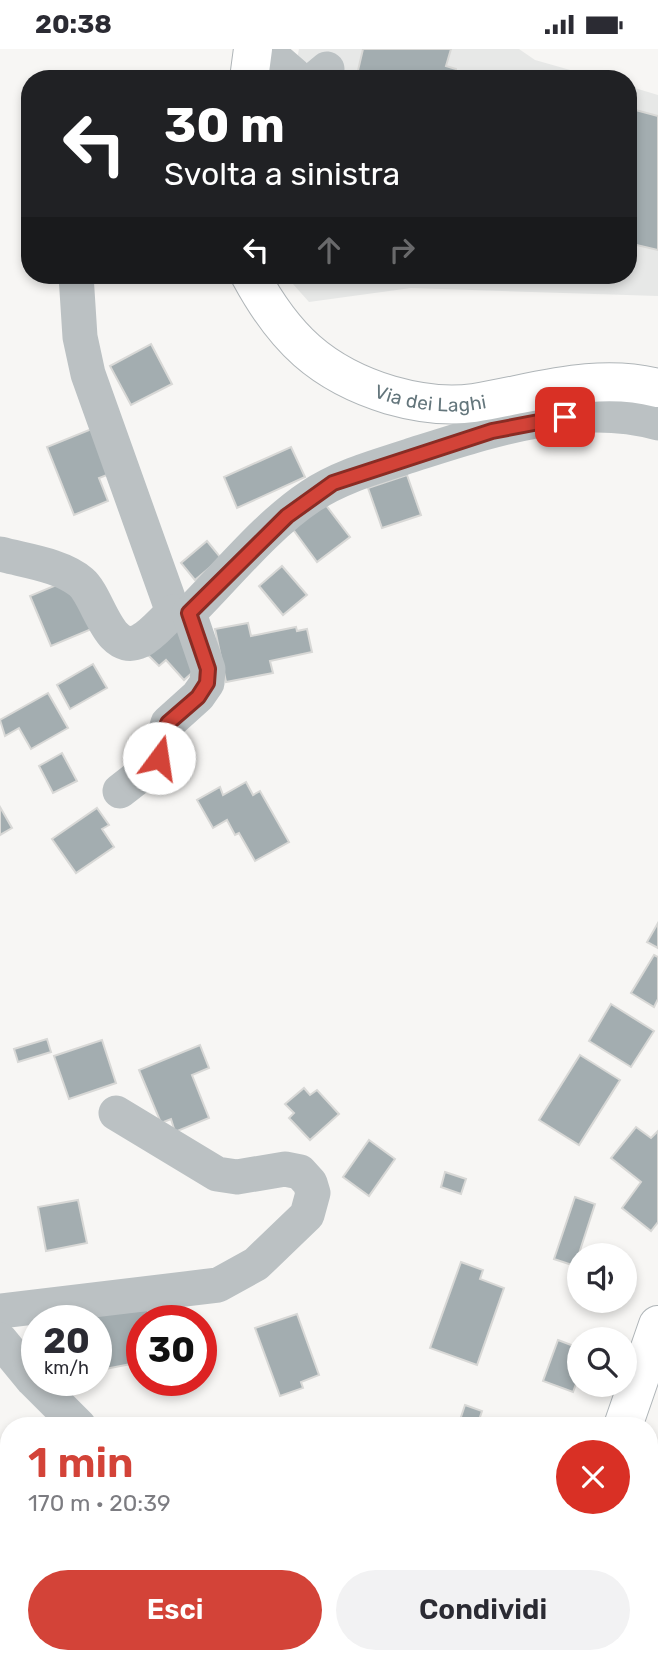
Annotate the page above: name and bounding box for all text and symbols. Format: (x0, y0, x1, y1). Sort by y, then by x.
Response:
text: 20:38 (35, 9, 112, 40)
text: 30 m (164, 96, 285, 154)
icon: left (49, 98, 140, 189)
text: Svolta a sinistra (164, 155, 400, 193)
icon: left (237, 231, 275, 269)
icon: ahead (310, 231, 348, 269)
icon: right (383, 231, 421, 269)
street label: Via dei Laghi (372, 379, 488, 416)
pin (535, 387, 595, 447)
icon: arrive (546, 398, 584, 436)
position arrow (122, 721, 196, 795)
map controls (567, 1243, 637, 1397)
button: sound (567, 1243, 637, 1313)
speed limit sign: 30 (126, 1305, 217, 1396)
text: 20 (43, 1320, 90, 1362)
button: search (567, 1327, 637, 1397)
text: km/h (44, 1357, 89, 1379)
text: 1 min (28, 1438, 134, 1488)
button: close (556, 1440, 630, 1514)
text: 170 m · 20:39 (28, 1489, 171, 1517)
button: Esci (28, 1570, 322, 1650)
button: Condividi (336, 1570, 630, 1650)

